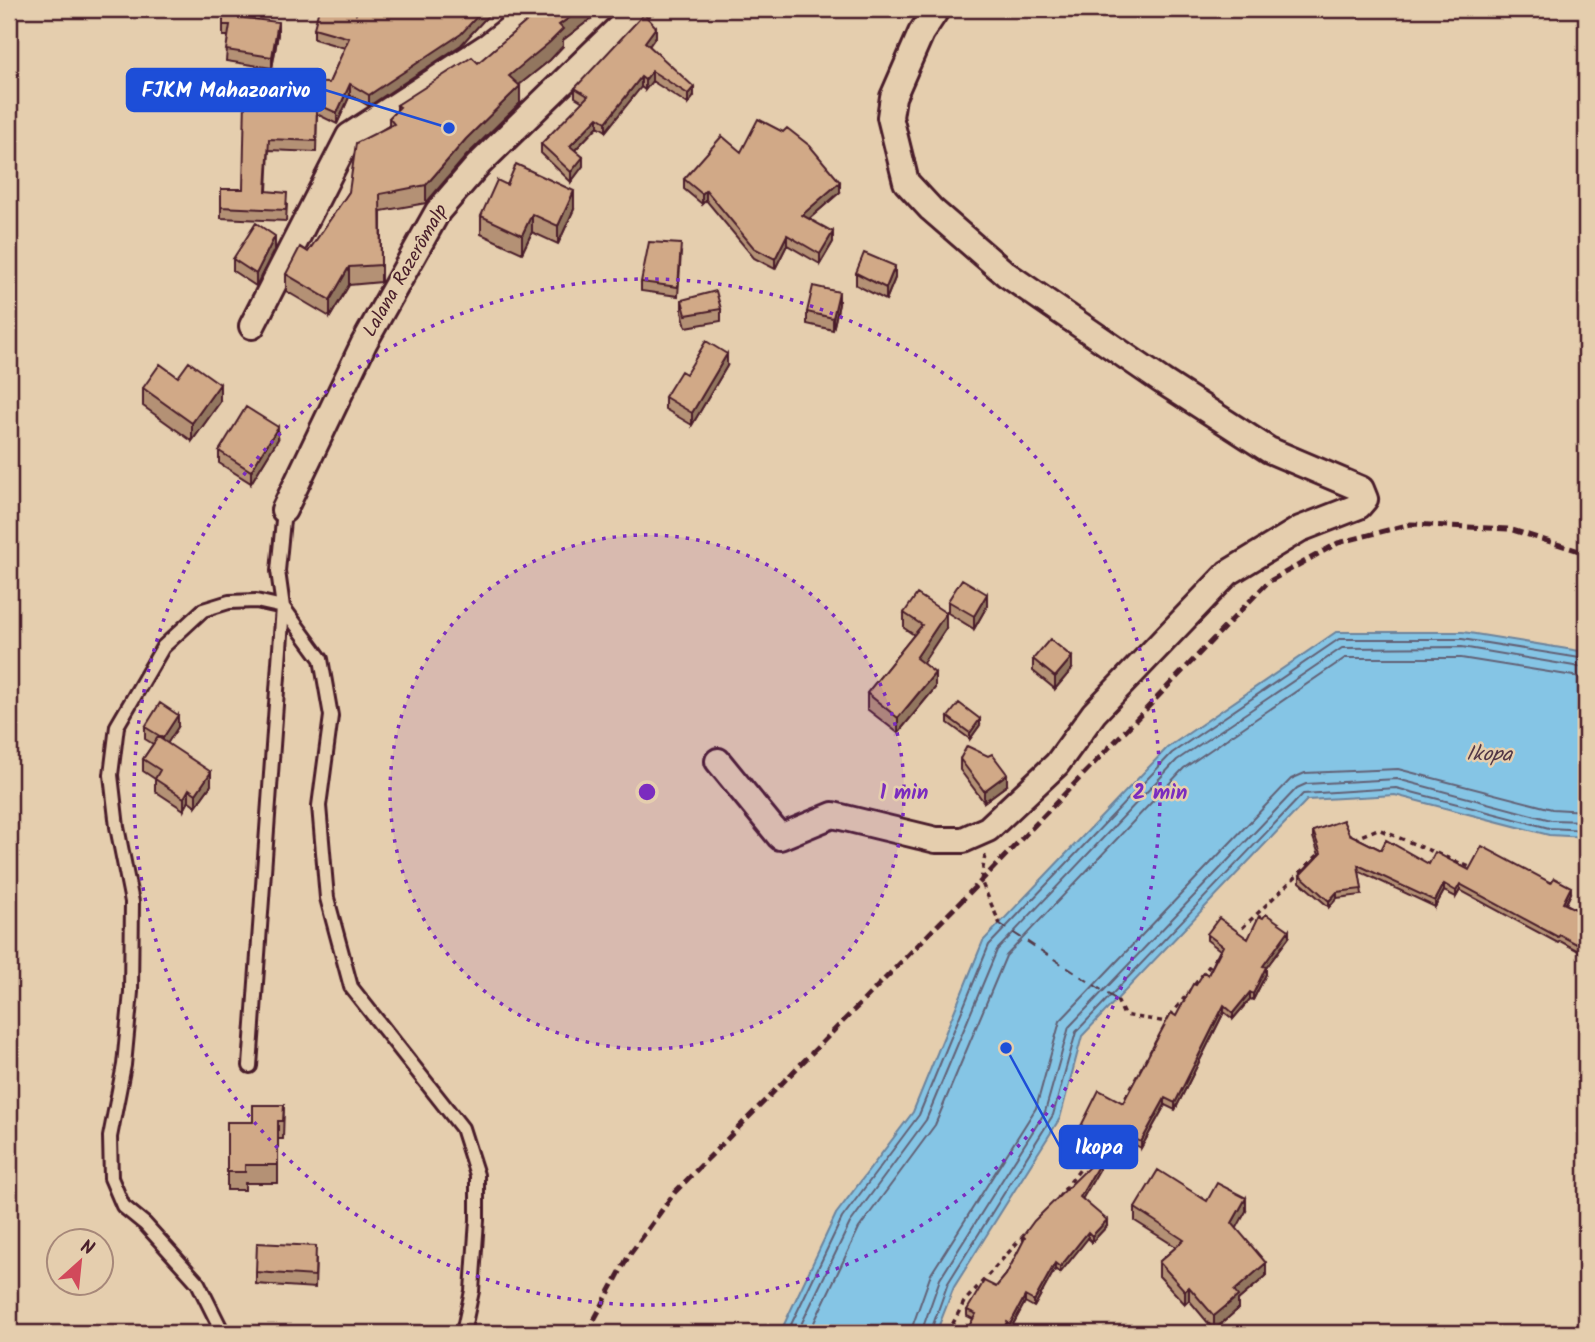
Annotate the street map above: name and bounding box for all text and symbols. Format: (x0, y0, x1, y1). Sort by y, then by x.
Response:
callout: FJKM Mahazoarivo (127, 69, 325, 111)
text: FJKM Mahazoarivo (141, 75, 311, 108)
street label: Lalana Razerômalp (356, 199, 456, 343)
water label: Ikopa (1466, 738, 1513, 772)
text: 1 min (880, 777, 928, 810)
text: 2 min (1133, 777, 1187, 810)
centre of rings (635, 780, 659, 804)
callout: Ikopa (1060, 1126, 1137, 1168)
text: Ikopa (1075, 1132, 1123, 1165)
north arrow (46, 1226, 116, 1296)
text: N (75, 1233, 99, 1265)

